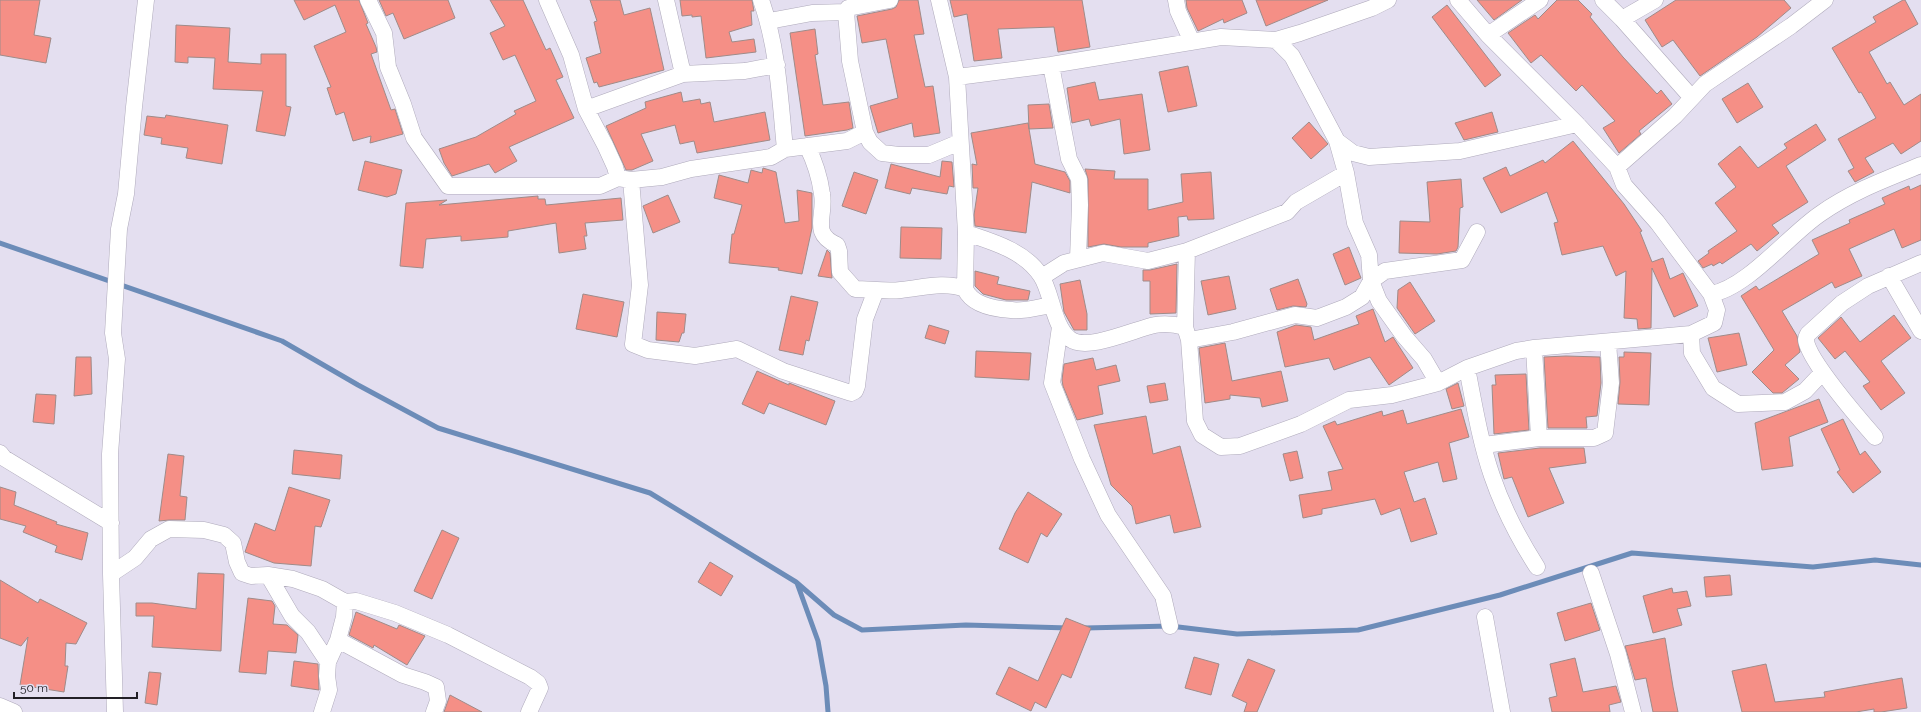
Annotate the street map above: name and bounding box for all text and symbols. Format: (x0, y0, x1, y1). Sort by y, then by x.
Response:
scale bar (14, 674, 137, 700)
text: 50 m (20, 681, 48, 695)

